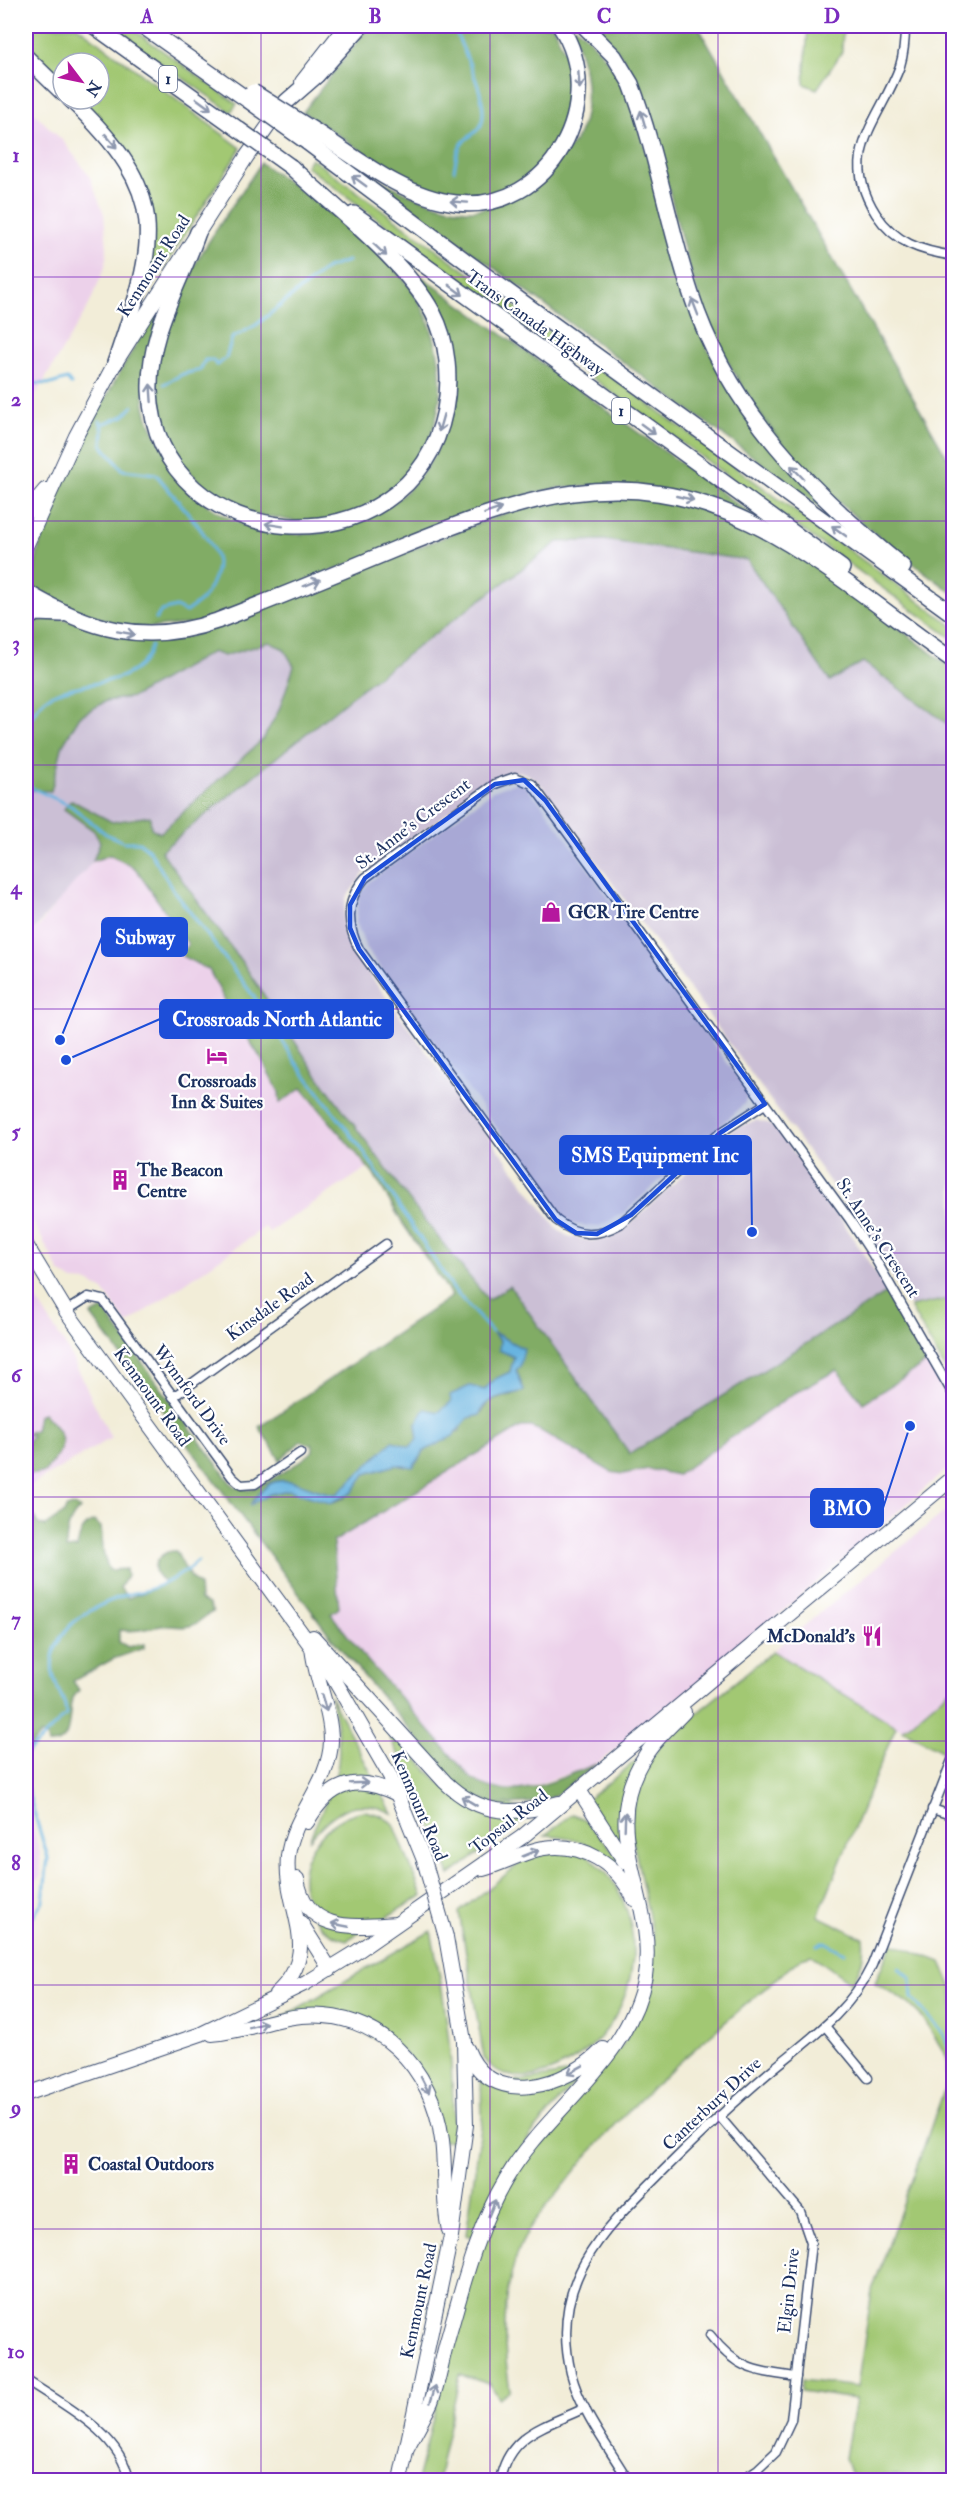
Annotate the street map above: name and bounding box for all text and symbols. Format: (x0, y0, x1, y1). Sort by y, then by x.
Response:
text: A (140, 4, 154, 29)
text: B (368, 4, 382, 29)
text: C (597, 4, 611, 29)
text: D (824, 4, 840, 29)
north arrow (51, 51, 111, 111)
road number: 1 (159, 66, 177, 92)
one-way arrow (574, 69, 585, 89)
text: N (80, 76, 106, 100)
one-way arrow (195, 98, 211, 111)
one-way arrow (637, 110, 648, 129)
one-way arrow (104, 133, 117, 149)
text: 1 (12, 143, 20, 168)
one-way arrow (351, 174, 367, 187)
one-way arrow (450, 197, 470, 208)
street label: Kenmount Road (112, 210, 196, 322)
one-way arrow (373, 243, 388, 257)
street label: Trans Canada Highway (461, 265, 610, 382)
one-way arrow (448, 283, 464, 296)
one-way arrow (689, 298, 700, 317)
one-way arrow (145, 384, 156, 404)
text: 2 (11, 387, 21, 412)
road number: 1 (612, 398, 630, 424)
one-way arrow (435, 413, 446, 432)
one-way arrow (639, 423, 655, 435)
one-way arrow (790, 464, 804, 479)
one-way arrow (675, 493, 694, 505)
one-way arrow (483, 505, 502, 516)
one-way arrow (264, 519, 284, 530)
one-way arrow (831, 525, 847, 537)
one-way arrow (302, 577, 321, 588)
one-way arrow (116, 627, 136, 638)
text: 3 (12, 631, 20, 656)
street label: St. Anne's Crescent (351, 773, 475, 875)
text: 4 (10, 875, 23, 900)
shop icon: GCR Tire Centre (539, 900, 563, 924)
place label: GCR Tire Centre (568, 901, 699, 924)
callout: Subway (102, 918, 187, 956)
text: Subway (115, 925, 176, 951)
callout: Crossroads North Atlantic (160, 1000, 393, 1038)
text: Crossroads North Atlantic (172, 1007, 383, 1032)
hotel icon: Crossroads Inn & Suites (205, 1044, 229, 1068)
place label: Crossroads Inn & Suites (171, 1070, 263, 1114)
text: 5 (12, 1119, 22, 1144)
callout: SMS Equipment Inc (560, 1136, 751, 1174)
text: SMS Equipment Inc (571, 1143, 740, 1169)
place label: The Beacon Centre (136, 1159, 224, 1203)
building icon: The Beacon Centre (108, 1168, 132, 1192)
street label: St. Anne's Crescent (831, 1174, 925, 1302)
street label: Kinsdale Road (222, 1267, 318, 1346)
street label: Wynnford Drive (147, 1339, 237, 1450)
street label: Kenmount Road (108, 1343, 196, 1451)
text: 6 (11, 1363, 23, 1388)
callout: BMO (811, 1489, 883, 1527)
text: BMO (823, 1496, 871, 1521)
text: 7 (11, 1607, 21, 1632)
restaurant icon: McDonald's (860, 1624, 884, 1648)
place label: McDonald's (766, 1625, 855, 1648)
one-way arrow (319, 1693, 330, 1712)
street label: Kenmount Road (385, 1747, 453, 1865)
one-way arrow (348, 1778, 368, 1789)
street label: Topsail Road (465, 1784, 553, 1860)
one-way arrow (461, 1795, 478, 1807)
one-way arrow (620, 1812, 631, 1832)
one-way arrow (521, 1847, 539, 1858)
text: 8 (11, 1851, 21, 1876)
one-way arrow (331, 1919, 351, 1930)
one-way arrow (249, 2018, 268, 2030)
street label: Canterbury Drive (658, 2052, 767, 2156)
one-way arrow (567, 2064, 584, 2076)
one-way arrow (420, 2075, 432, 2093)
text: 9 (9, 2095, 21, 2120)
building icon: Coastal Outdoors (59, 2152, 83, 2176)
place label: Coastal Outdoors (88, 2153, 214, 2176)
one-way arrow (487, 2199, 498, 2218)
street label: Kenmount Road (396, 2241, 442, 2361)
street label: Elgin Drive (773, 2247, 805, 2335)
text: 10 (7, 2339, 25, 2364)
one-way arrow (428, 2385, 439, 2404)

